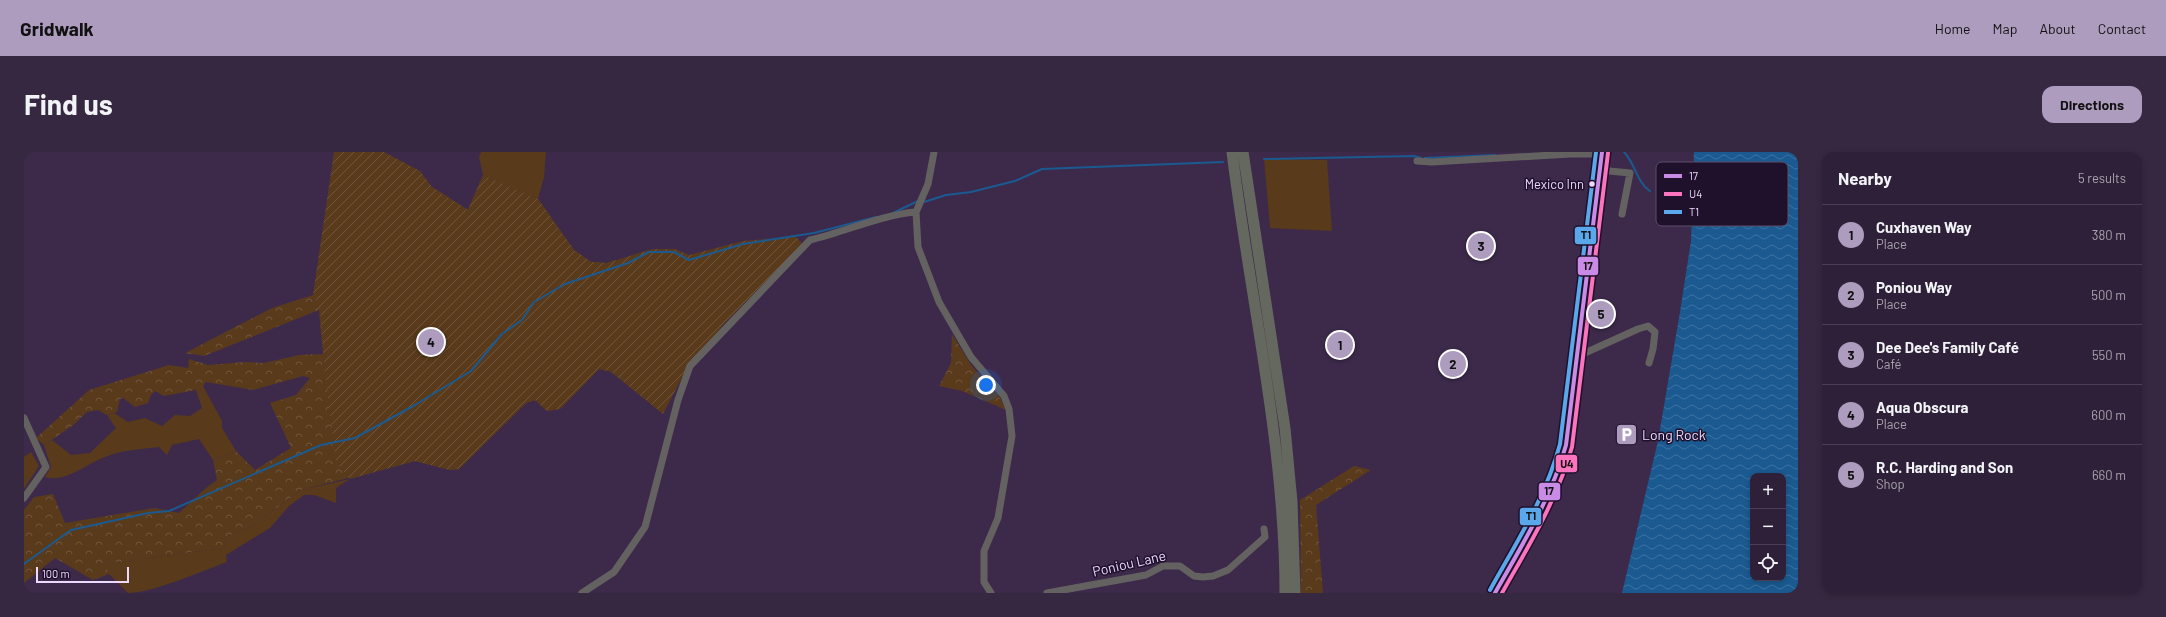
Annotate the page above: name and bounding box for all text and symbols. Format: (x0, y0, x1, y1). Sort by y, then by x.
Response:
text: Gridwalk (20, 17, 94, 40)
text: Home (1935, 20, 1971, 37)
text: Map (1993, 20, 2017, 37)
text: About (2039, 20, 2076, 37)
text: Contact (2098, 20, 2146, 37)
button: Directions (2042, 86, 2142, 123)
text: Find us (24, 87, 113, 121)
legend (1656, 162, 1788, 226)
text: Nearby (1838, 168, 1892, 188)
text: 17 (1689, 169, 1698, 182)
text: 5 results (2078, 170, 2126, 186)
place label: Mexico Inn (1525, 176, 1584, 192)
marker: Mexico Inn (1587, 179, 1597, 189)
text: U4 (1689, 187, 1702, 200)
text: T1 (1689, 205, 1699, 218)
text: Cuxhaven Way (1876, 218, 1972, 236)
line badge: T1 (1574, 226, 1597, 245)
text: 1 (1849, 227, 1853, 243)
text: 380 m (2092, 227, 2126, 243)
text: T1 (1581, 228, 1591, 241)
pin: 3 (1468, 231, 1494, 261)
text: Place (1876, 236, 1907, 252)
line badge: 17 (1577, 256, 1599, 276)
text: 17 (1583, 259, 1593, 272)
text: Poniou Way (1876, 278, 1952, 296)
text: 2 (1847, 287, 1855, 303)
text: 500 m (2091, 287, 2126, 303)
text: Place (1876, 296, 1907, 312)
pin: 5 (1588, 299, 1614, 329)
pin: 4 (418, 327, 444, 357)
pin: 1 (1327, 330, 1353, 360)
text: Dee Dee's Family Café (1876, 338, 2019, 356)
text: 3 (1847, 347, 1855, 363)
text: 550 m (2092, 347, 2126, 363)
pin: 2 (1440, 349, 1466, 379)
text: Café (1876, 356, 1901, 372)
your location (976, 375, 996, 395)
text: Aqua Obscura (1876, 398, 1969, 416)
text: 4 (1847, 407, 1855, 423)
text: 600 m (2091, 407, 2126, 423)
text: Place (1876, 416, 1907, 432)
parking icon: Long Rock (1613, 421, 1639, 447)
place label: Long Rock (1642, 426, 1706, 443)
line badge: U4 (1555, 454, 1578, 473)
text: U4 (1560, 457, 1574, 470)
text: R.C. Harding and Son (1876, 458, 2013, 476)
text: 5 (1847, 467, 1855, 483)
text: 660 m (2092, 467, 2126, 483)
map controls (1750, 473, 1786, 581)
button: + (1750, 473, 1786, 509)
text: Shop (1876, 476, 1905, 492)
line badge: 17 (1538, 482, 1561, 501)
text: 17 (1544, 484, 1554, 497)
line badge: T1 (1519, 507, 1542, 526)
text: T1 (1526, 509, 1536, 522)
button: − (1750, 509, 1786, 545)
button: locate (1750, 545, 1786, 581)
street label: Poniou Lane (1091, 546, 1167, 580)
scale bar (36, 565, 129, 584)
text: 100 m (42, 567, 70, 580)

